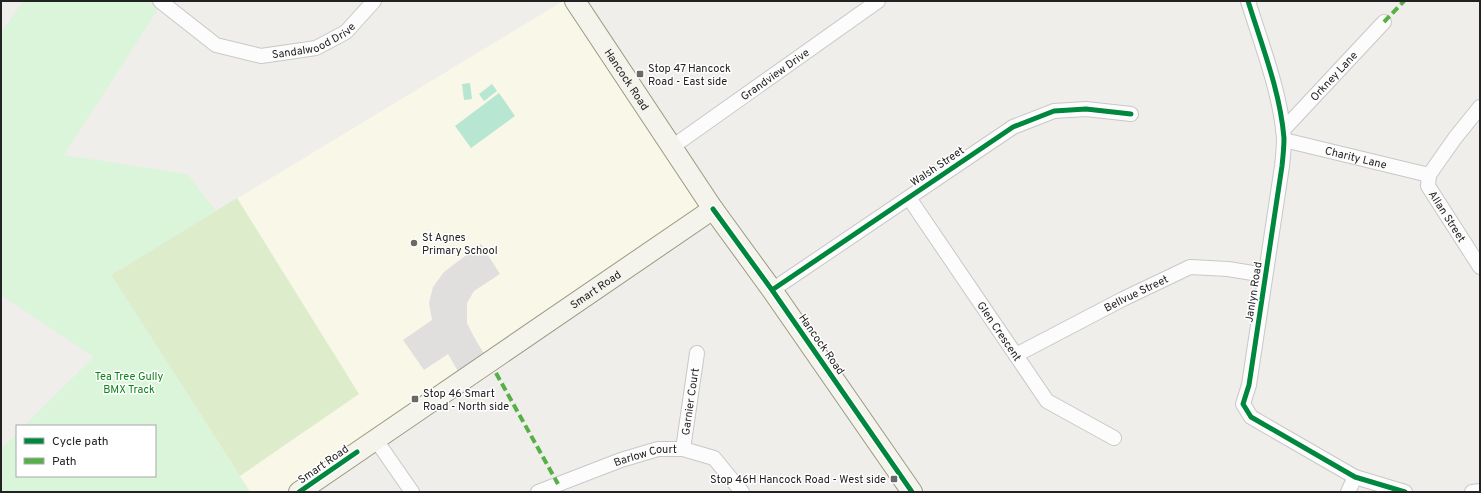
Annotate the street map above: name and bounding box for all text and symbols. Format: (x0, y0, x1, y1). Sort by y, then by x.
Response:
street label: Sandalwood Drive (271, 20, 359, 62)
street label: Hancock Road (601, 46, 652, 113)
street label: Grandview Drive (738, 46, 812, 104)
street label: Orkney Lane (1308, 49, 1361, 104)
place label: Stop 47 Hancock Road - East side (648, 62, 731, 89)
marker: Stop 47 Hancock Road - East side (635, 69, 645, 79)
street label: Walsh Street (908, 144, 967, 190)
street label: Charity Lane (1323, 144, 1388, 173)
street label: Allan Street (1425, 188, 1468, 245)
place label: St Agnes Primary School (422, 231, 498, 258)
marker: St Agnes Primary School (409, 238, 419, 248)
street label: Janlyn Road (1242, 261, 1266, 323)
street label: Smart Road (568, 268, 624, 313)
street label: Bellvue Street (1102, 272, 1171, 316)
street label: Glen Crescent (973, 299, 1024, 364)
street label: Hancock Road (795, 311, 847, 378)
street label: Garnier Court (679, 367, 703, 436)
park label: Tea Tree Gully BMX Track (95, 370, 163, 397)
place label: Stop 46 Smart Road - North side (423, 387, 509, 414)
marker: Stop 46 Smart Road - North side (410, 394, 420, 404)
legend (16, 425, 156, 477)
text: Cycle path (52, 434, 109, 450)
street label: Smart Road (296, 442, 352, 487)
street label: Barlow Court (612, 443, 677, 470)
text: Path (52, 454, 77, 470)
place label: Stop 46H Hancock Road - West side (710, 473, 886, 487)
marker: Stop 46H Hancock Road - West side (889, 474, 899, 484)

